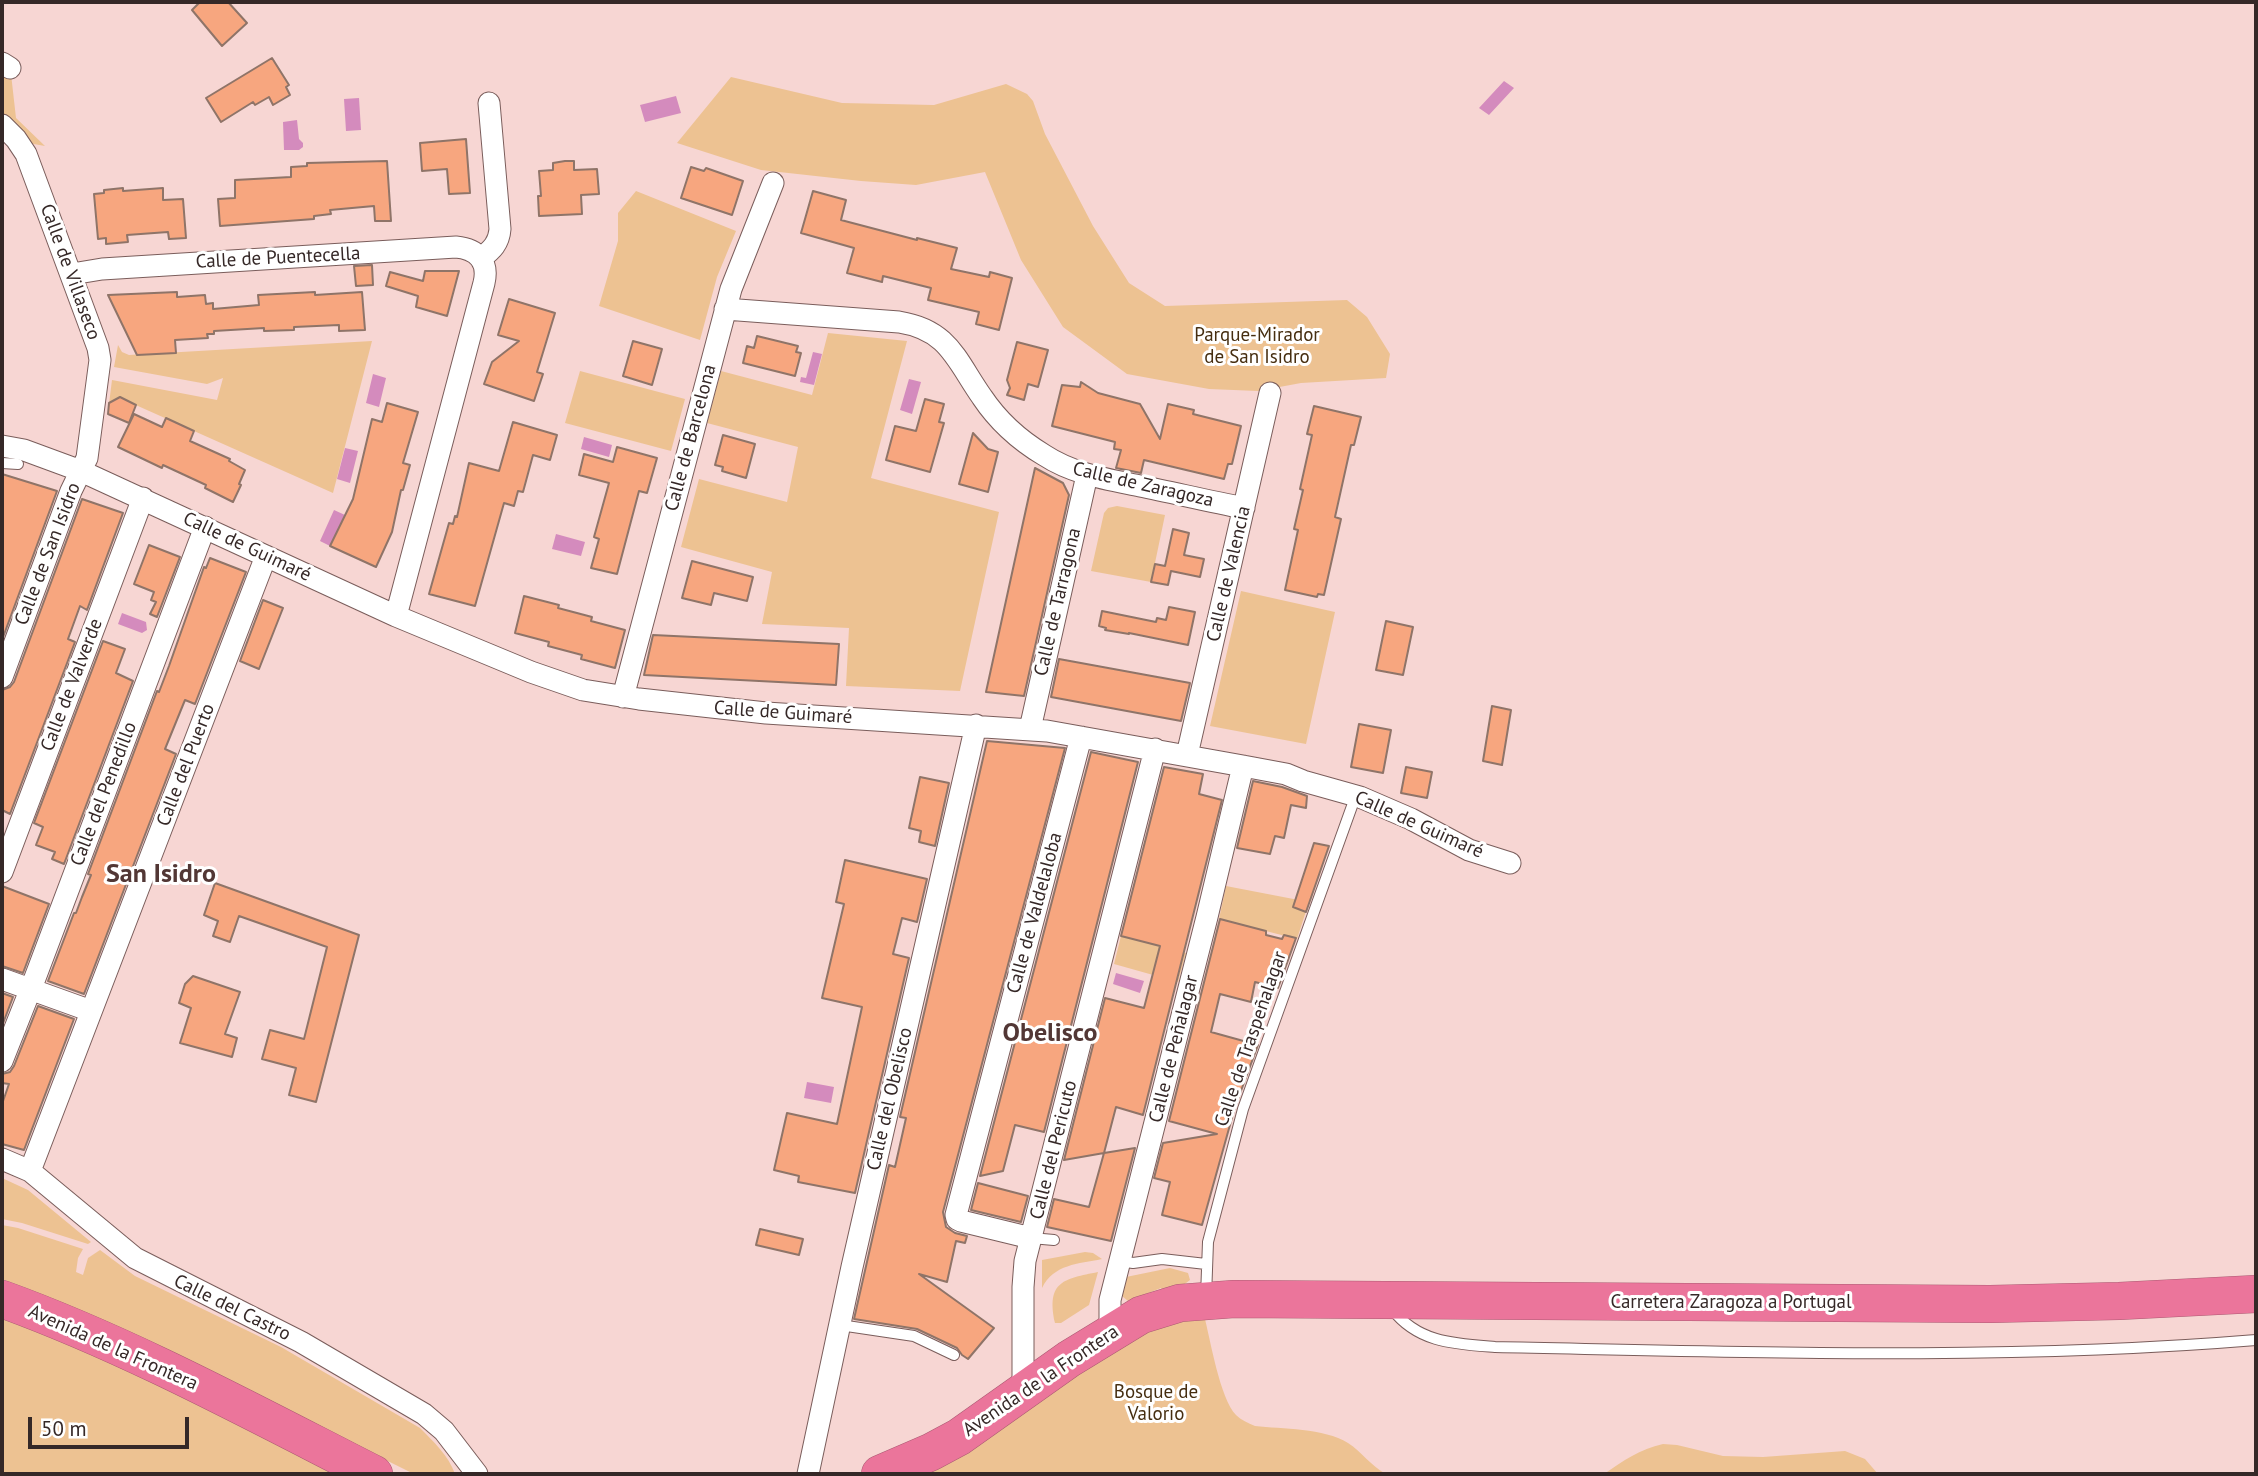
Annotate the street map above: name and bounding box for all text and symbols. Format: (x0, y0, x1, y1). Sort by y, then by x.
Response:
street label: Calle de Villaseco (35, 201, 105, 343)
street label: Calle de Puentecella (195, 242, 361, 274)
park label: Parque-Mirador de San Isidro (1194, 325, 1320, 369)
street label: Calle de Barcelona (660, 362, 722, 514)
street label: Calle de Zaragoza (1070, 458, 1216, 512)
street label: Calle de San Isidro (10, 479, 86, 629)
street label: Calle de Valencia (1202, 504, 1256, 644)
street label: Calle de Guimaré (179, 507, 315, 587)
street label: Calle de Tarragona (1030, 526, 1086, 678)
street label: Calle de Valverde (36, 615, 108, 755)
street label: Calle de Guimaré (713, 697, 853, 729)
street label: Calle del Puerto (152, 700, 220, 830)
street label: Calle del Penedillo (66, 719, 142, 869)
street label: Calle de Guimaré (1351, 786, 1487, 864)
street label: Calle de Valdelaloba (1003, 830, 1067, 996)
district label: San Isidro (106, 859, 216, 891)
street label: Calle de Traspeñalagar (1210, 948, 1292, 1130)
street label: Calle de Peñalagar (1145, 973, 1203, 1125)
district label: Obelisco (1003, 1018, 1097, 1050)
street label: Calle del Obelisco (862, 1025, 918, 1173)
street label: Calle del Pericuto (1026, 1078, 1082, 1222)
street label: Calle del Castro (170, 1270, 294, 1346)
street label: Carretera Zaragoza a Portugal (1610, 1292, 1852, 1314)
street label: Avenida de la Frontera (25, 1300, 201, 1396)
street label: Avenida de la Frontera (959, 1320, 1123, 1442)
park label: Bosque de Valorio (1114, 1382, 1198, 1426)
scale bar (32, 1402, 192, 1446)
text: 50 m (41, 1415, 87, 1442)

